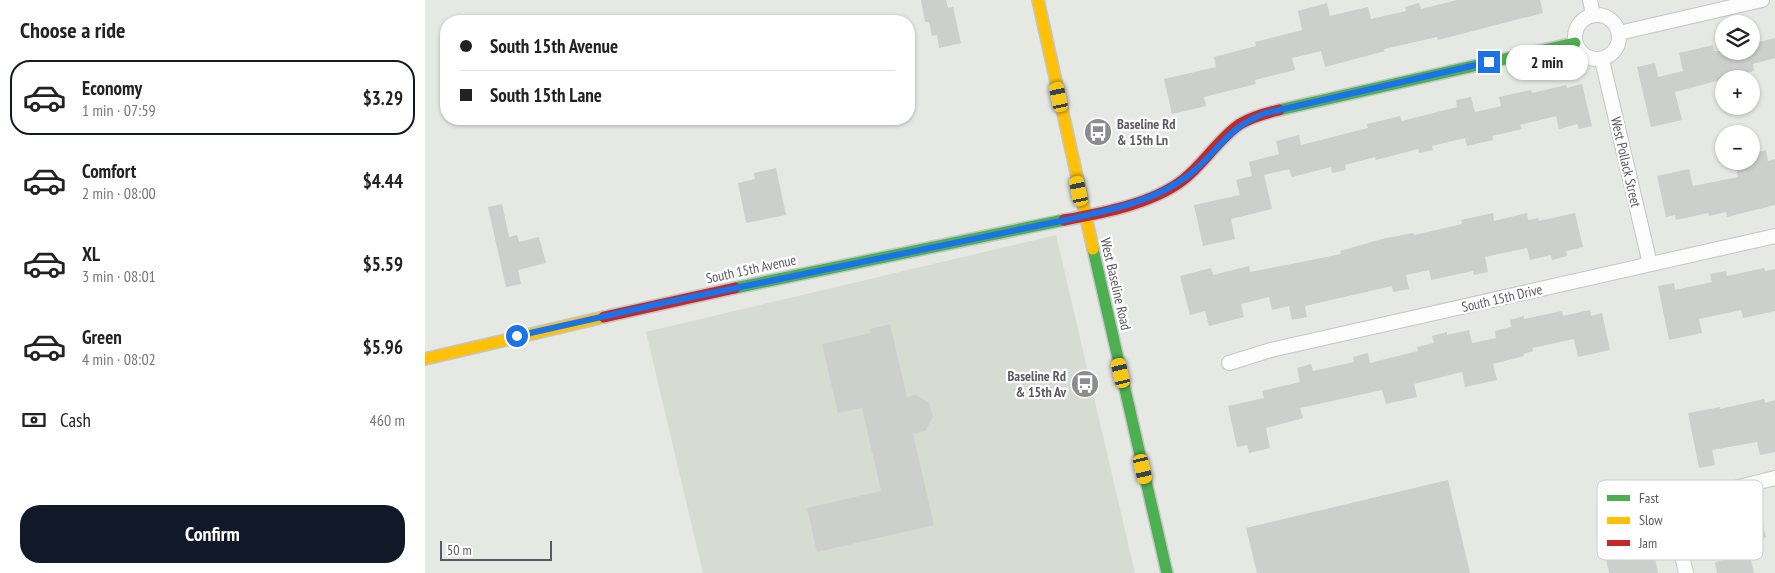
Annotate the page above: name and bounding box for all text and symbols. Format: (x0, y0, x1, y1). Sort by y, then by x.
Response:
map controls (1715, 15, 1760, 170)
button: layers (1715, 15, 1760, 60)
text: Choose a ride (20, 16, 125, 44)
text: South 15th Avenue (490, 34, 618, 58)
callout: 2 min (1507, 44, 1589, 80)
route end (1478, 51, 1500, 73)
text: 2 min (1531, 52, 1563, 72)
button: + (1715, 70, 1760, 115)
icon: car (22, 75, 67, 120)
text: Economy (82, 76, 142, 100)
car (1048, 81, 1069, 113)
text: South 15th Lane (490, 83, 602, 107)
text: $3.29 (363, 86, 403, 110)
text: 1 min · 07:59 (82, 100, 156, 120)
place label: Baseline Rd & 15th Ln (1117, 115, 1176, 149)
street label: West Pollack Street (1607, 115, 1645, 209)
bus stop icon: Baseline Rd & 15th Ln (1083, 117, 1113, 147)
button: − (1715, 125, 1760, 170)
icon: car (22, 158, 67, 203)
text: Comfort (82, 159, 136, 183)
text: $4.44 (363, 169, 403, 193)
car (1068, 175, 1089, 207)
text: 2 min · 08:00 (82, 183, 156, 203)
street label: West Baseline Road (1097, 236, 1135, 332)
icon: car (22, 241, 67, 286)
text: XL (82, 242, 100, 266)
street label: South 15th Avenue (704, 251, 798, 287)
text: $5.59 (363, 252, 403, 276)
text: 3 min · 08:01 (82, 266, 156, 286)
street label: South 15th Drive (1460, 280, 1544, 316)
icon: car (22, 324, 67, 369)
text: Green (82, 325, 122, 349)
route start (506, 325, 528, 347)
text: $5.96 (363, 335, 403, 359)
text: 4 min · 08:02 (82, 349, 156, 369)
car (1110, 357, 1131, 389)
place label: Baseline Rd & 15th Av (1007, 367, 1066, 401)
bus stop icon: Baseline Rd & 15th Av (1070, 369, 1100, 399)
icon: cash (20, 406, 48, 434)
text: Cash (60, 408, 91, 432)
text: 460 m (370, 410, 405, 430)
car (1132, 453, 1153, 485)
legend (1597, 480, 1763, 560)
text: Fast (1639, 489, 1659, 507)
button: Confirm (20, 505, 405, 563)
text: Slow (1639, 511, 1663, 529)
text: Jam (1638, 534, 1657, 552)
scale bar (440, 538, 553, 561)
text: 50 m (447, 541, 472, 559)

